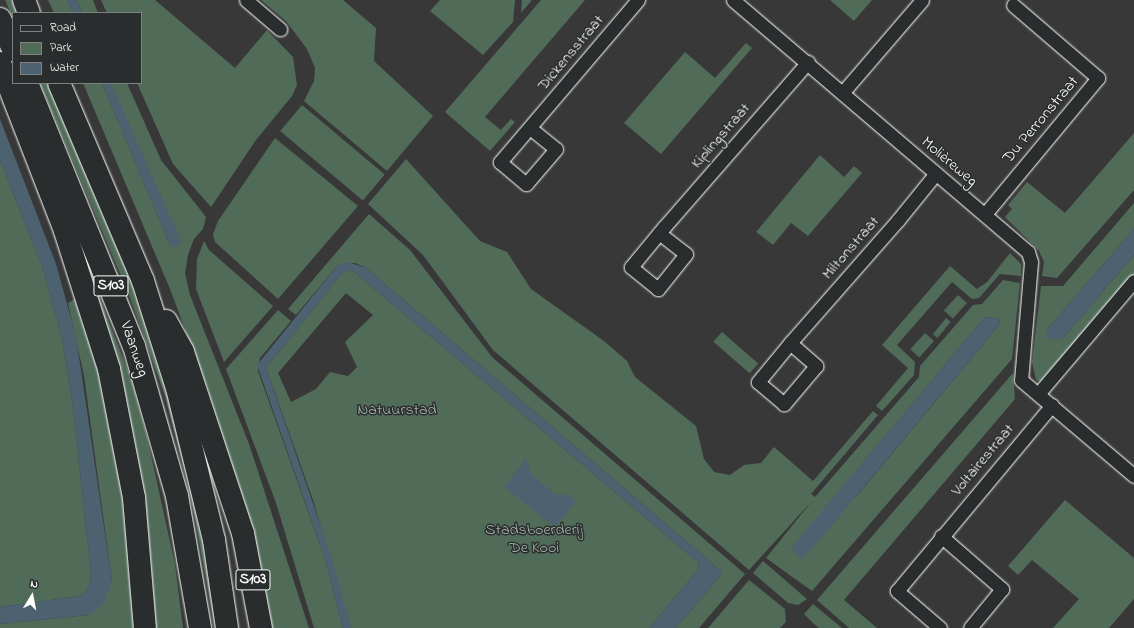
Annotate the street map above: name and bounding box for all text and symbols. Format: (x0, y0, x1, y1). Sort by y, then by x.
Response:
street label: Dickensstraat (534, 11, 608, 95)
legend (12, 12, 142, 84)
text: Road (50, 19, 76, 37)
text: Park (50, 39, 72, 57)
text: Water (50, 59, 79, 77)
street label: Du Perronstraat (999, 73, 1083, 167)
street label: Kiplingstraat (687, 99, 755, 173)
street label: Molièreweg (917, 133, 981, 191)
street label: Miltonstraat (818, 212, 884, 284)
road number: S103 (93, 273, 129, 299)
street label: Vaanweg (116, 319, 152, 379)
park label: Natuurstad (357, 400, 437, 420)
street label: Voltairestraat (947, 420, 1019, 500)
park label: Stadsboerderij De Kooi (485, 520, 583, 558)
road number: S103 (235, 567, 271, 593)
north arrow (12, 576, 52, 616)
text: N (29, 576, 39, 593)

